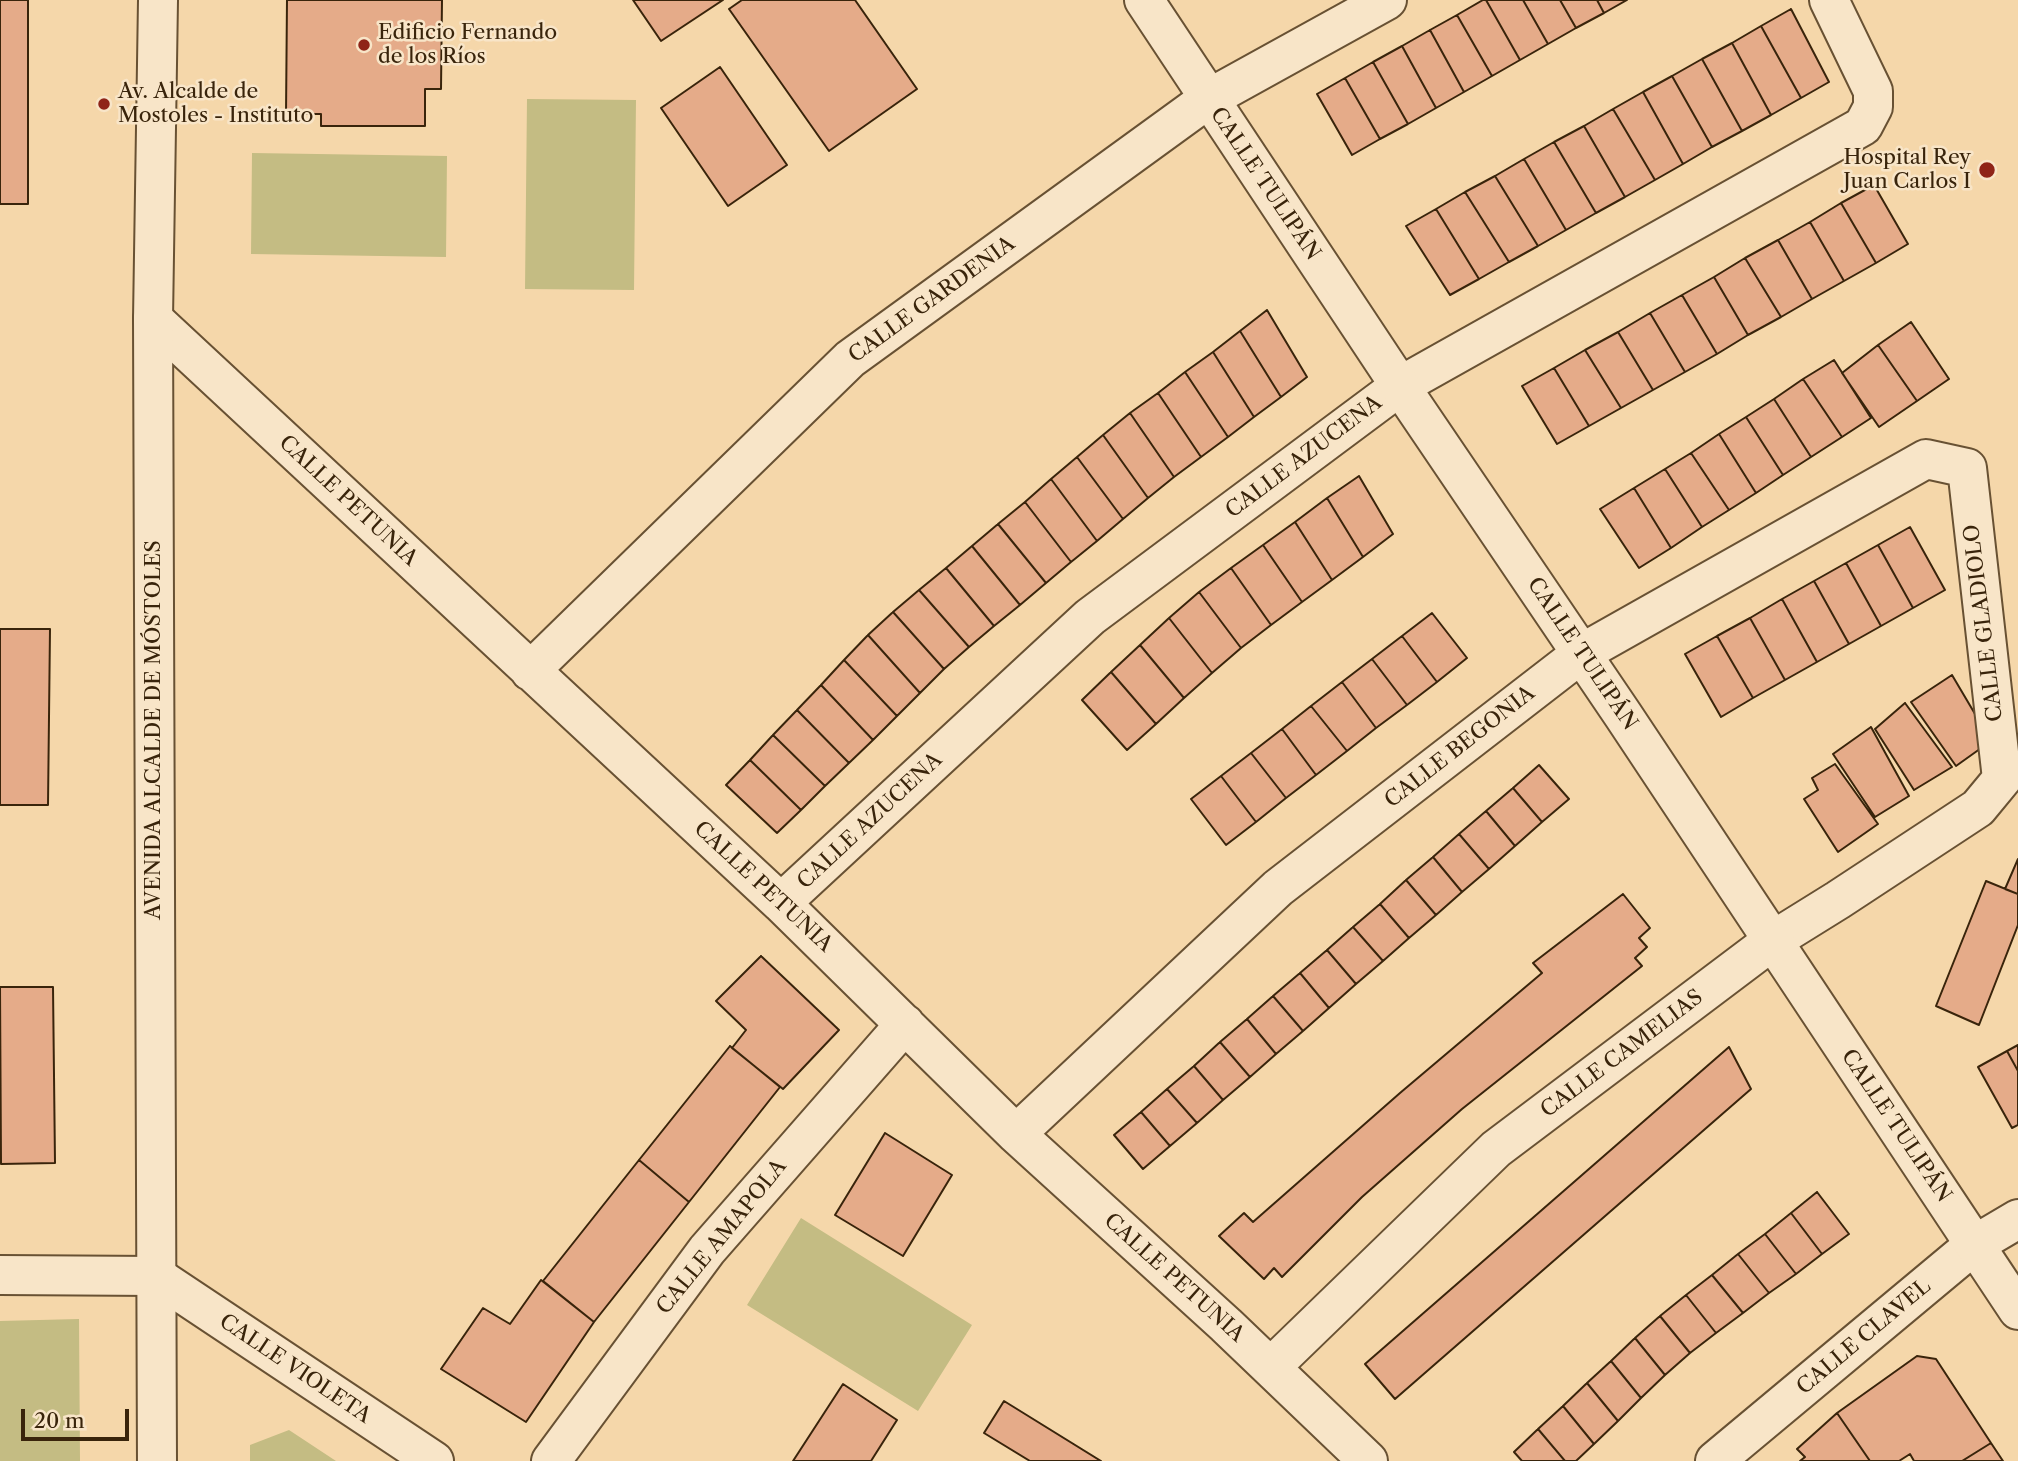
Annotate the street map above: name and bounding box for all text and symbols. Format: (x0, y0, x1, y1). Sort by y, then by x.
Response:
place label: Edificio Fernando de los Ríos (378, 20, 557, 70)
marker: Edificio Fernando de los Ríos (356, 37, 372, 53)
place label: Av. Alcalde de Mostoles - Instituto (118, 79, 313, 129)
marker: Av. Alcalde de Mostoles - Instituto (96, 96, 112, 112)
street label: CALLE TULIPÁN (1205, 103, 1325, 265)
place label: Hospital Rey Juan Carlos I (1843, 145, 1971, 195)
marker: Hospital Rey Juan Carlos I (1977, 160, 1997, 180)
street label: CALLE GARDENIA (844, 231, 1020, 369)
street label: CALLE AZUCENA (1221, 390, 1387, 524)
street label: CALLE PETUNIA (273, 430, 423, 572)
street label: CALLE GLADIOLO (1959, 523, 2009, 723)
street label: AVENIDA ALCALDE DE MÓSTOLES (141, 540, 167, 920)
street label: CALLE TULIPÁN (1522, 573, 1642, 735)
street label: CALLE BEGONIA (1380, 681, 1540, 813)
street label: CALLE AZUCENA (792, 747, 948, 895)
street label: CALLE PETUNIA (688, 816, 838, 958)
street label: CALLE CAMELIAS (1536, 985, 1708, 1123)
street label: CALLE TULIPÁN (1836, 1045, 1956, 1207)
street label: CALLE AMAPOLA (652, 1154, 792, 1320)
street label: CALLE PETUNIA (1099, 1208, 1249, 1348)
street label: CALLE CLAVEL (1792, 1274, 1936, 1400)
street label: CALLE VIOLETA (214, 1309, 376, 1429)
scale bar (24, 1394, 133, 1438)
text: 20 m (34, 1408, 85, 1433)

